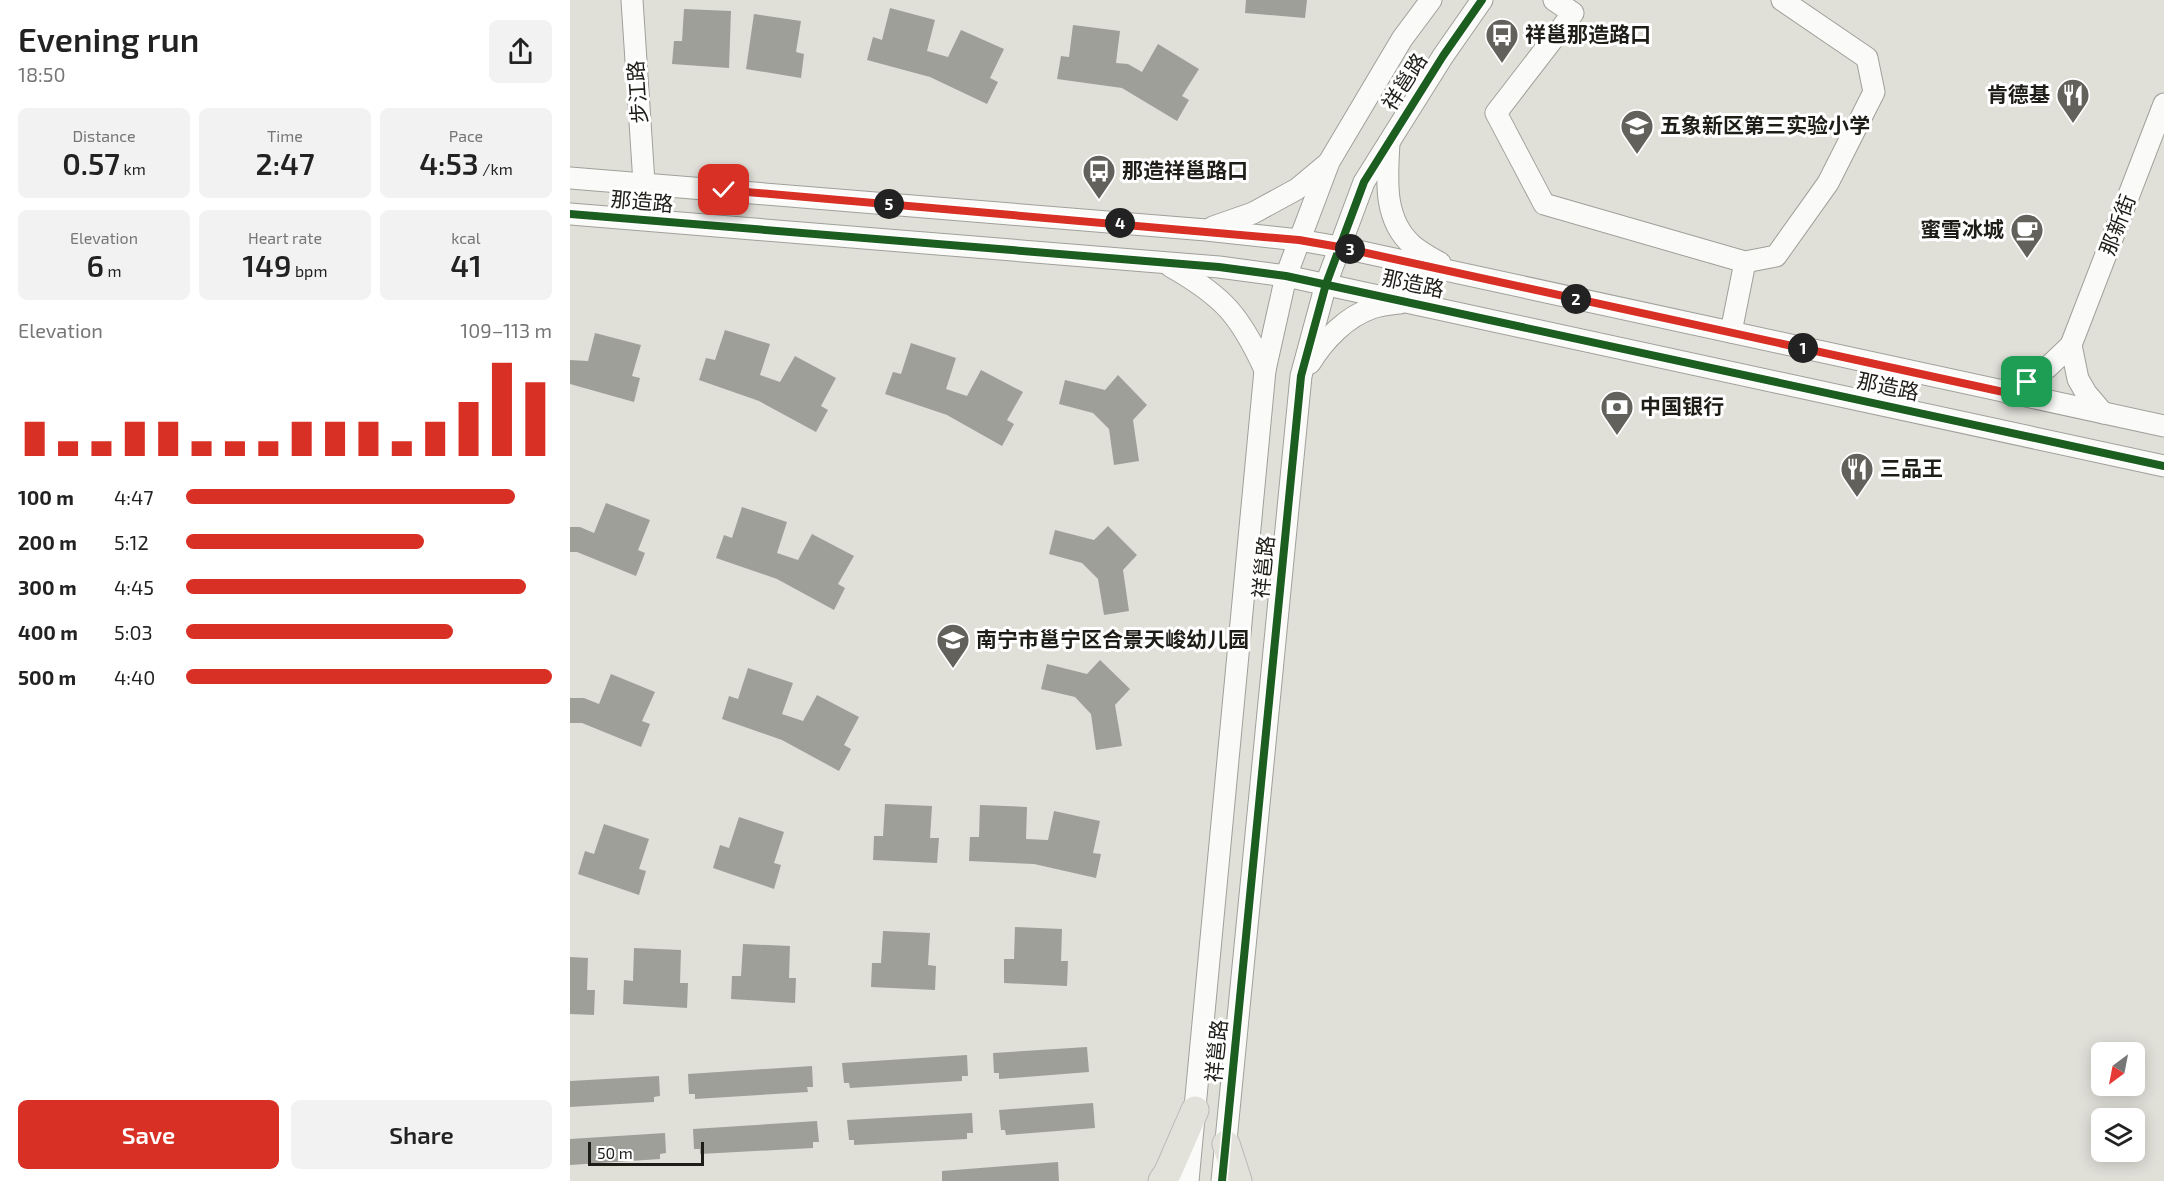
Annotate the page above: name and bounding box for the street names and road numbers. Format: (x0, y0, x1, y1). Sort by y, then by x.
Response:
street label: 祥邕路 (1376, 48, 1431, 114)
street label: 步江路 (622, 60, 651, 124)
street label: 那造路 (610, 185, 675, 216)
street label: 那新街 (2094, 191, 2140, 258)
street label: 那造路 (1380, 264, 1447, 301)
street label: 那造路 (1855, 367, 1922, 404)
street label: 祥邕路 (1247, 534, 1278, 599)
street label: 祥邕路 (1200, 1018, 1231, 1083)

